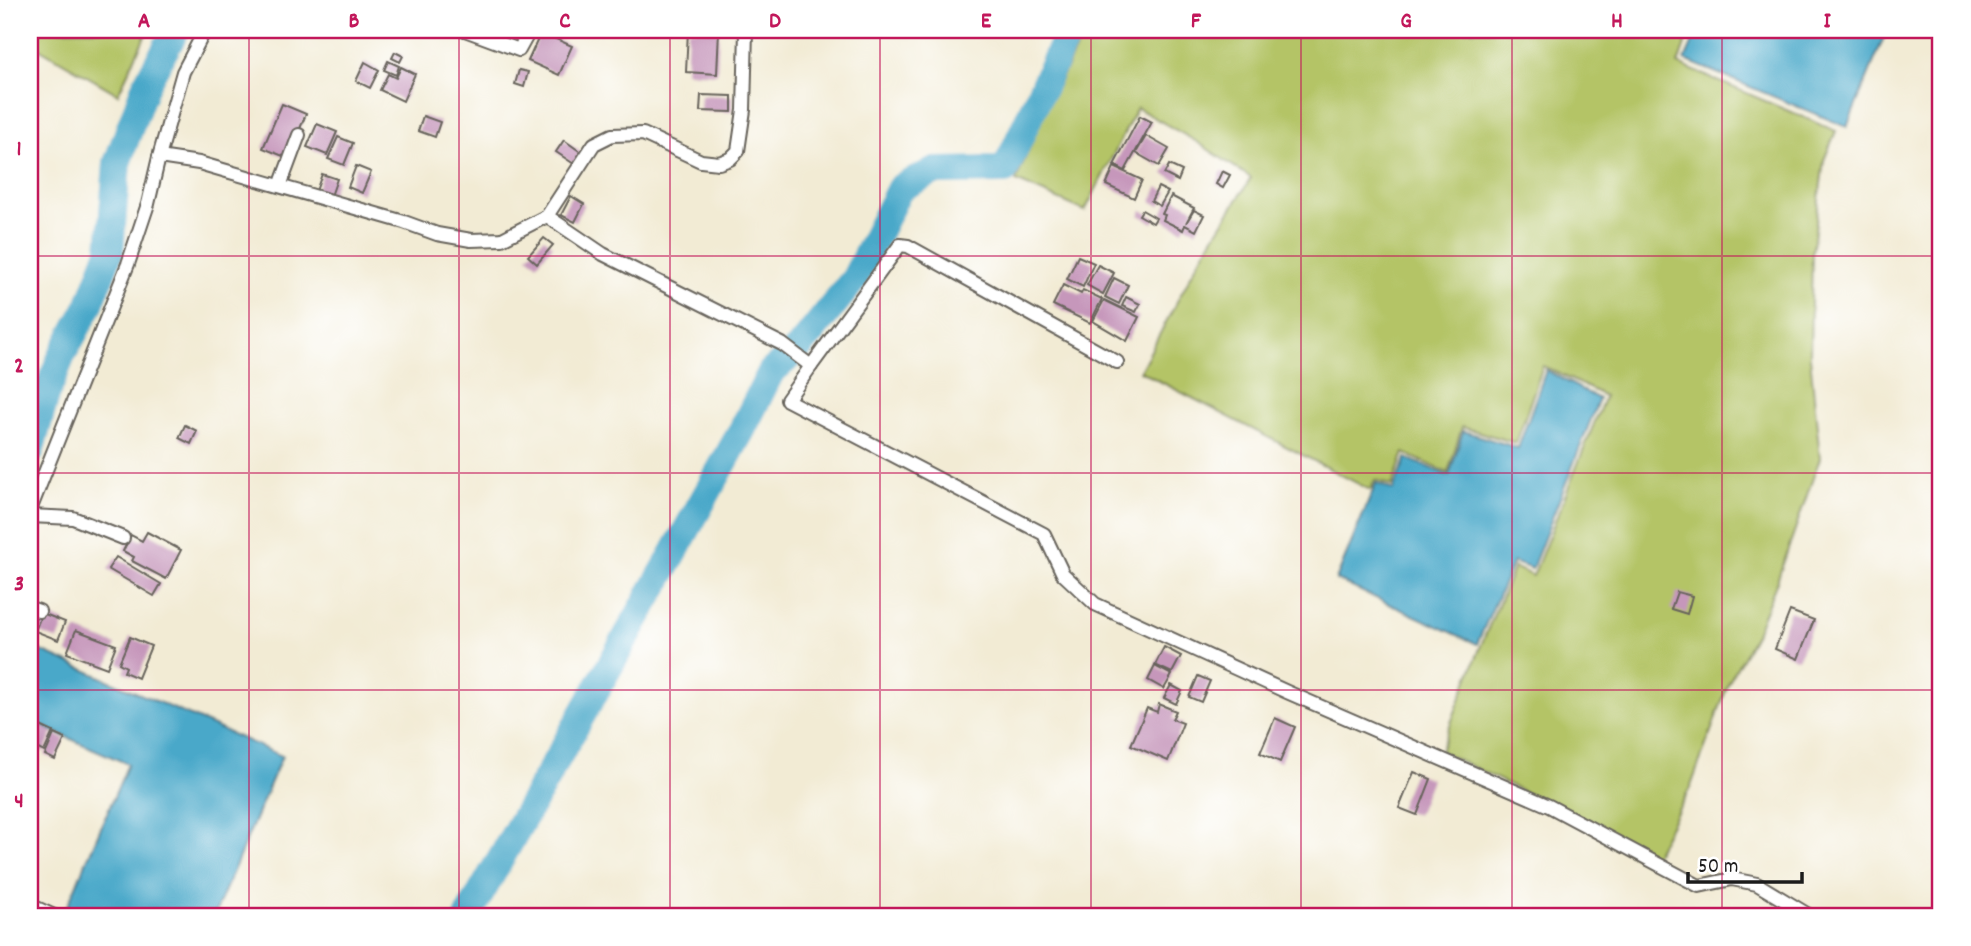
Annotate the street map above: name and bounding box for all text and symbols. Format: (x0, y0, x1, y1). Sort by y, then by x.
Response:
text: A (138, 6, 150, 39)
text: B (349, 6, 360, 39)
text: C (559, 6, 571, 39)
text: D (769, 6, 781, 39)
text: E (981, 6, 992, 39)
text: F (1191, 6, 1202, 39)
text: G (1400, 6, 1412, 39)
text: H (1611, 6, 1623, 39)
text: I (1823, 6, 1831, 39)
text: 1 (16, 134, 22, 167)
text: 2 (14, 351, 24, 384)
text: 3 (14, 569, 24, 602)
text: 4 (14, 786, 24, 819)
scale bar (1688, 841, 1801, 885)
text: 50 m (1698, 853, 1738, 883)

